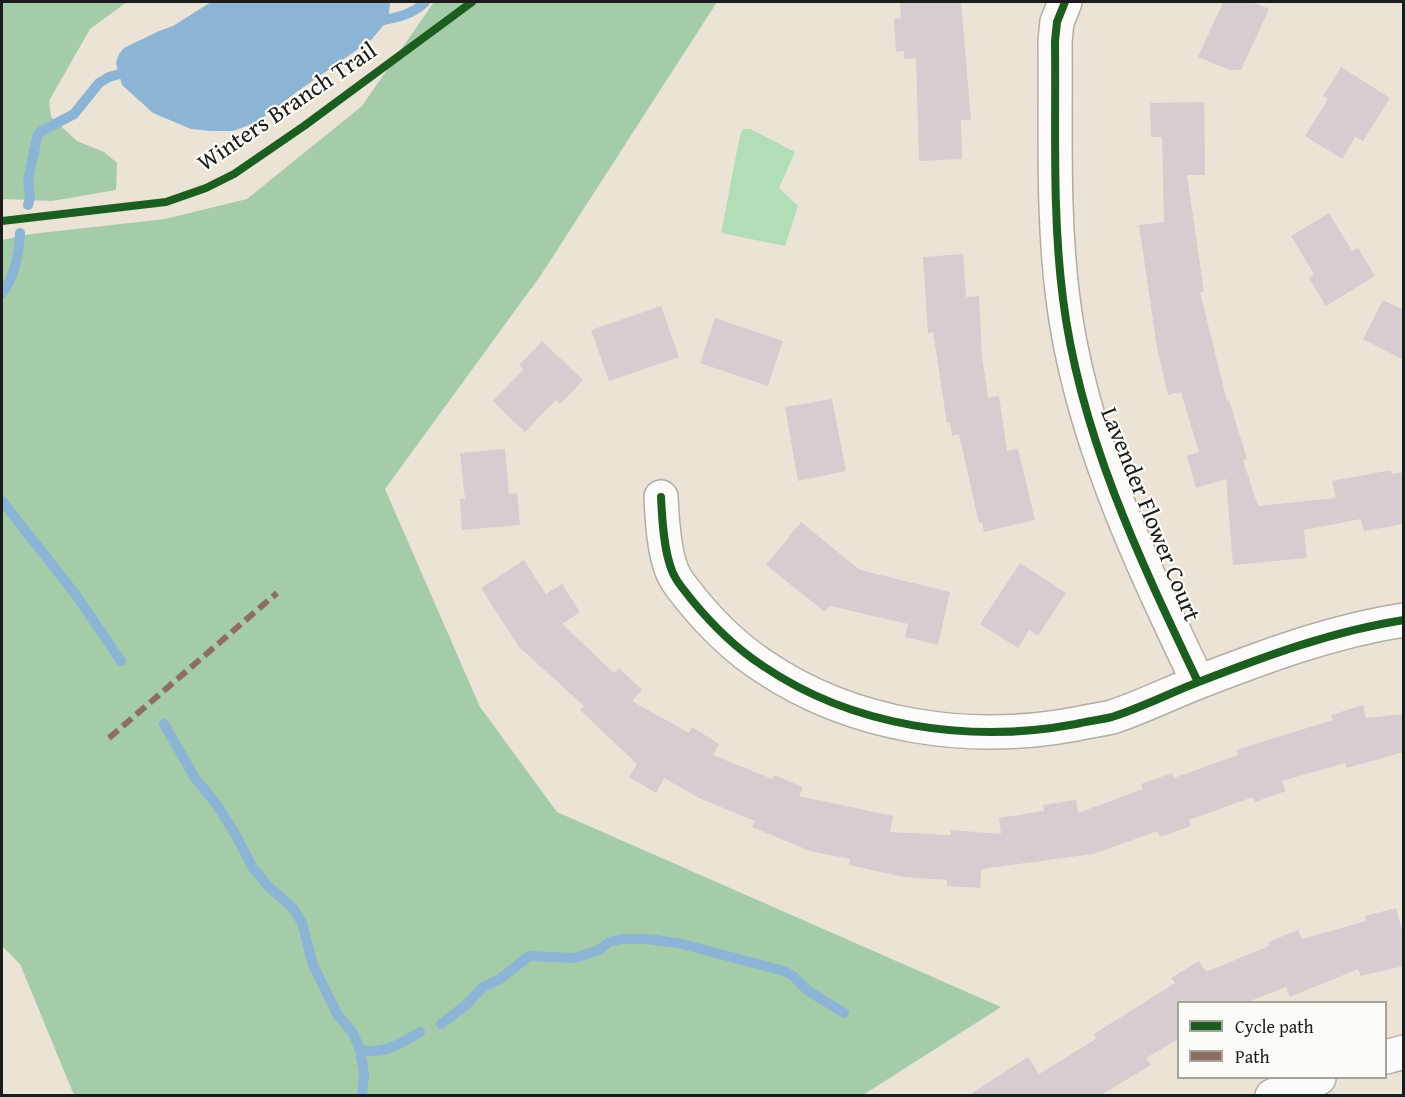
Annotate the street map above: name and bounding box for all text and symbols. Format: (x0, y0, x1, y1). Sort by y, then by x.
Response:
street label: Winters Branch Trail (193, 37, 383, 179)
street label: Lavender Flower Court (1093, 404, 1205, 626)
legend (1177, 1001, 1387, 1079)
text: Cycle path (1235, 1013, 1314, 1040)
text: Path (1235, 1043, 1270, 1070)

